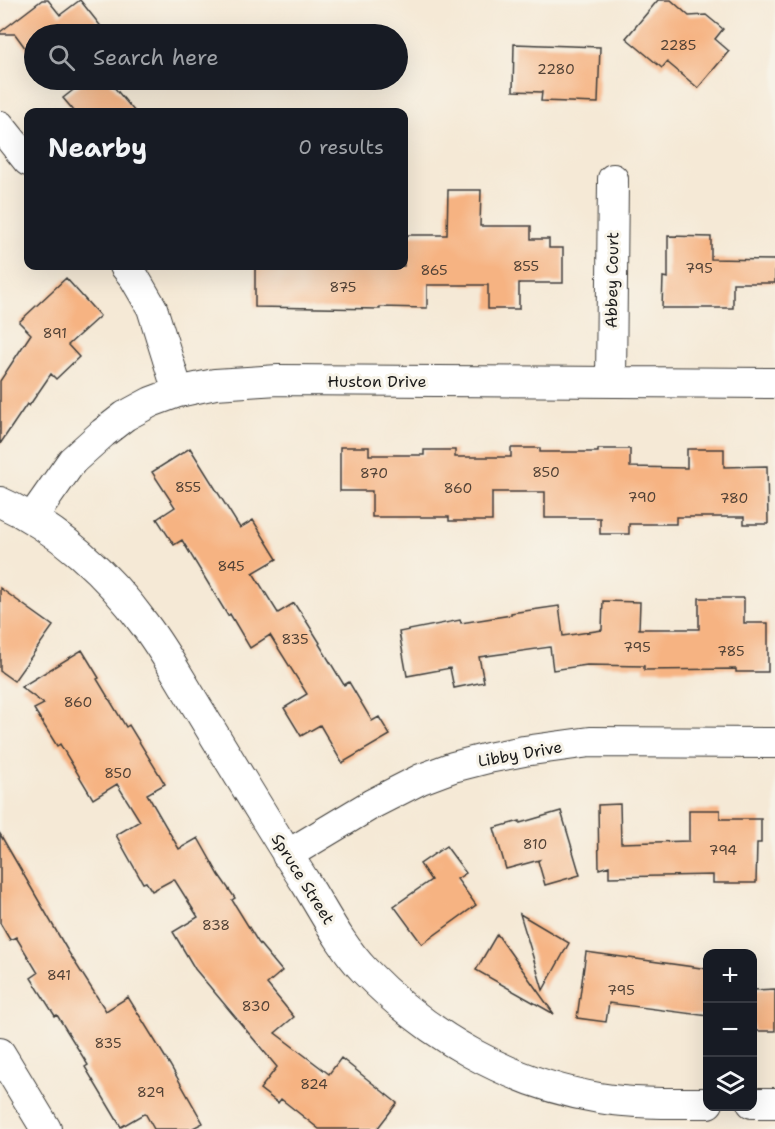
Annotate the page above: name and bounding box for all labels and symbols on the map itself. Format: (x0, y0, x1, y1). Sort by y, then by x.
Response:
house number: 2285 (660, 36, 696, 54)
house number: 2280 (537, 60, 575, 78)
street label: Abbey Court (601, 232, 623, 328)
house number: 855 (513, 257, 539, 275)
house number: 795 (685, 259, 713, 277)
house number: 865 (420, 261, 448, 279)
house number: 875 (330, 278, 356, 296)
house number: 891 (43, 324, 67, 342)
street label: Huston Drive (328, 371, 426, 392)
house number: 850 (532, 463, 560, 481)
house number: 870 (360, 464, 388, 482)
house number: 855 (175, 478, 201, 496)
house number: 860 (444, 479, 472, 497)
house number: 790 (628, 488, 656, 506)
house number: 780 (720, 489, 748, 507)
house number: 845 (217, 557, 245, 575)
house number: 835 (282, 630, 309, 648)
house number: 795 (623, 638, 651, 656)
house number: 785 (717, 642, 745, 660)
house number: 860 (64, 693, 92, 711)
street label: Libby Drive (476, 736, 564, 772)
house number: 850 (104, 764, 132, 782)
street label: Spruce Street (267, 830, 339, 928)
house number: 810 (523, 835, 547, 853)
house number: 794 (709, 841, 737, 859)
house number: 838 (202, 916, 230, 934)
house number: 841 (47, 966, 71, 984)
house number: 795 (607, 981, 635, 999)
house number: 830 (242, 997, 270, 1015)
house number: 835 (95, 1034, 122, 1052)
house number: 824 (300, 1075, 328, 1093)
house number: 829 (137, 1083, 165, 1101)

